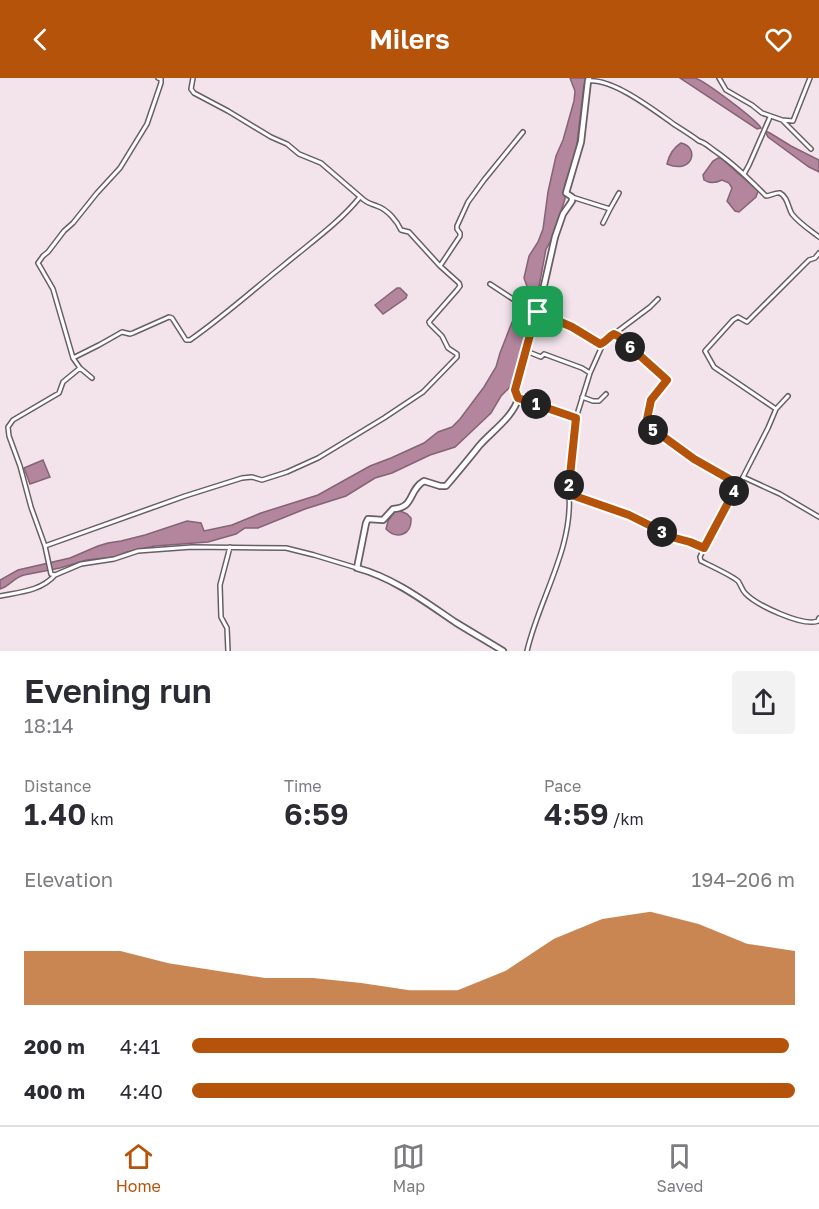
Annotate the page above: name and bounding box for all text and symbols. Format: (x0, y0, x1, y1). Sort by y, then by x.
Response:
icon: back (24, 23, 57, 56)
text: Milers (369, 23, 450, 55)
icon: heart (762, 23, 795, 56)
pin (512, 286, 563, 337)
icon: arrive (521, 295, 554, 328)
pin: 6 (615, 332, 645, 362)
text: 6 (625, 337, 635, 357)
pin: 1 (521, 389, 551, 419)
text: 1 (532, 394, 540, 414)
pin: 5 (638, 415, 668, 445)
text: 5 (648, 420, 658, 440)
pin: 2 (554, 470, 584, 500)
text: 2 (564, 475, 574, 495)
pin: 4 (719, 476, 749, 506)
text: 4 (729, 481, 739, 501)
pin: 3 (647, 517, 677, 547)
text: 3 (657, 522, 667, 542)
text: Evening run (24, 671, 212, 710)
button: share (732, 671, 795, 734)
text: 18:14 (24, 713, 74, 737)
text: Distance (24, 776, 91, 796)
text: Time (284, 776, 322, 796)
text: Pace (544, 776, 581, 796)
text: 1.40 (24, 796, 86, 832)
text: 6:59 (284, 796, 349, 832)
text: 4:59 (544, 796, 609, 832)
text: km (86, 809, 114, 829)
text: /km (609, 809, 644, 829)
text: Elevation (24, 867, 113, 891)
text: 194–206 m (692, 867, 795, 891)
text: 200 m (24, 1034, 85, 1058)
text: 4:41 (120, 1034, 160, 1058)
text: 400 m (24, 1079, 85, 1103)
text: 4:40 (120, 1079, 163, 1103)
tab: Home (116, 1140, 161, 1196)
tab: Map (392, 1140, 425, 1196)
tab: Saved (657, 1140, 703, 1196)

